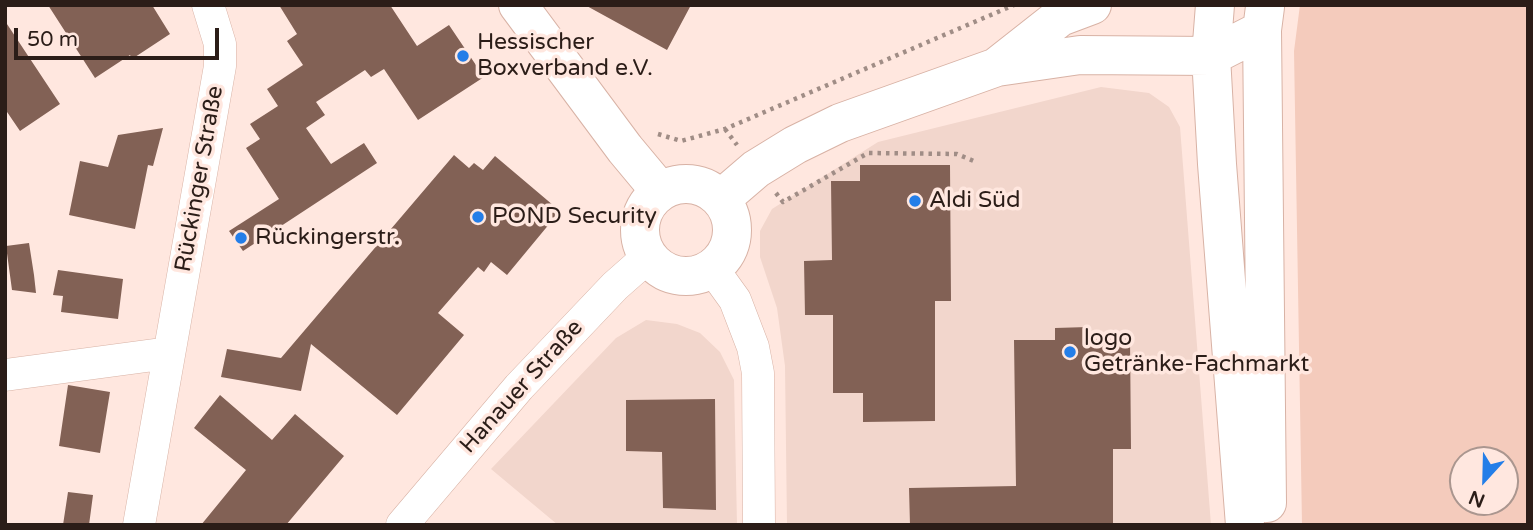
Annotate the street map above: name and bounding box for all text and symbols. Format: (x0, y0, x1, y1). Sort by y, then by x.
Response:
scale bar (18, 14, 222, 58)
text: 50 m (27, 27, 78, 52)
place label: Hessischer Boxverband e.V. (477, 29, 653, 83)
marker: Hessischer Boxverband e.V. (455, 48, 471, 64)
street label: Rückinger Straße (170, 84, 230, 274)
place label: Aldi Süd (929, 187, 1020, 215)
marker: Aldi Süd (907, 193, 923, 209)
place label: POND Security (492, 203, 657, 231)
marker: POND Security (470, 209, 486, 225)
place label: Rückingerstr. (255, 224, 400, 252)
marker: Rückingerstr. (233, 230, 249, 246)
street label: Hanauer Straße (455, 315, 589, 459)
place label: logo Getränke-Fachmarkt (1084, 325, 1309, 379)
marker: logo Getränke-Fachmarkt (1062, 344, 1078, 360)
north arrow (1449, 446, 1519, 516)
text: N (1466, 486, 1488, 512)

